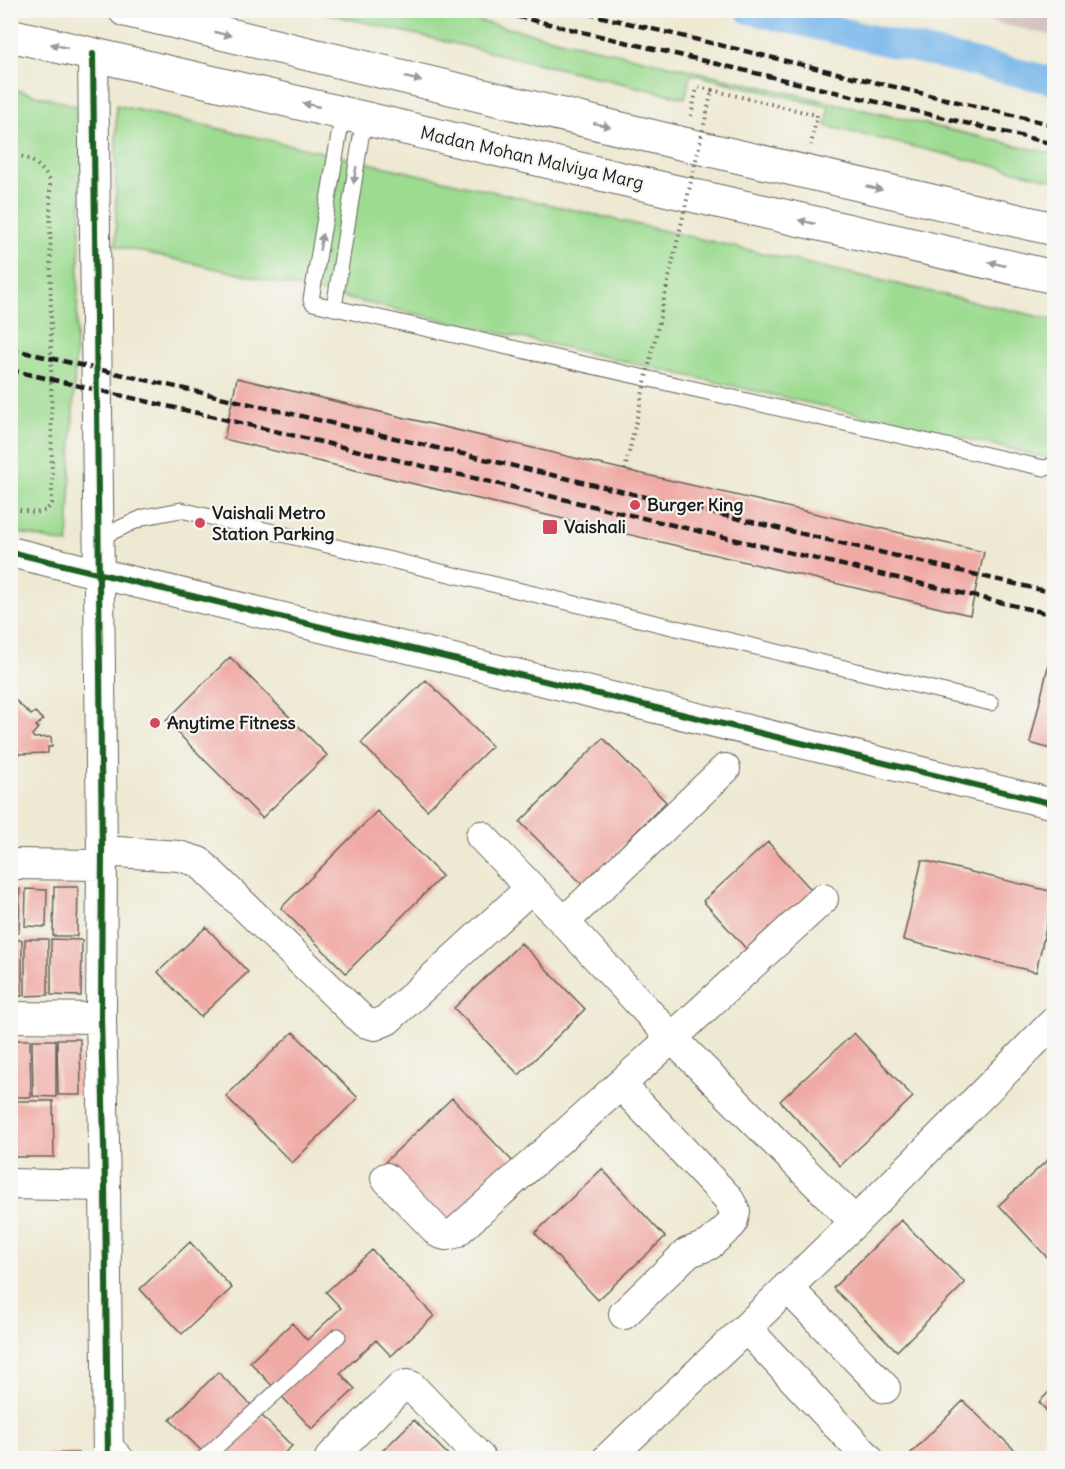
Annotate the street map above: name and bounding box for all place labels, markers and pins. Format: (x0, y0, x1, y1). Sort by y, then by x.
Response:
place label: Burger King (647, 493, 743, 516)
marker: Burger King (628, 498, 642, 512)
place label: Vaishali Metro Station Parking (212, 501, 335, 545)
place label: Vaishali (564, 515, 626, 538)
marker: Vaishali Metro Station Parking (193, 516, 207, 530)
marker: Vaishali (541, 518, 559, 536)
place label: Anytime Fitness (167, 711, 296, 734)
marker: Anytime Fitness (148, 716, 162, 730)

